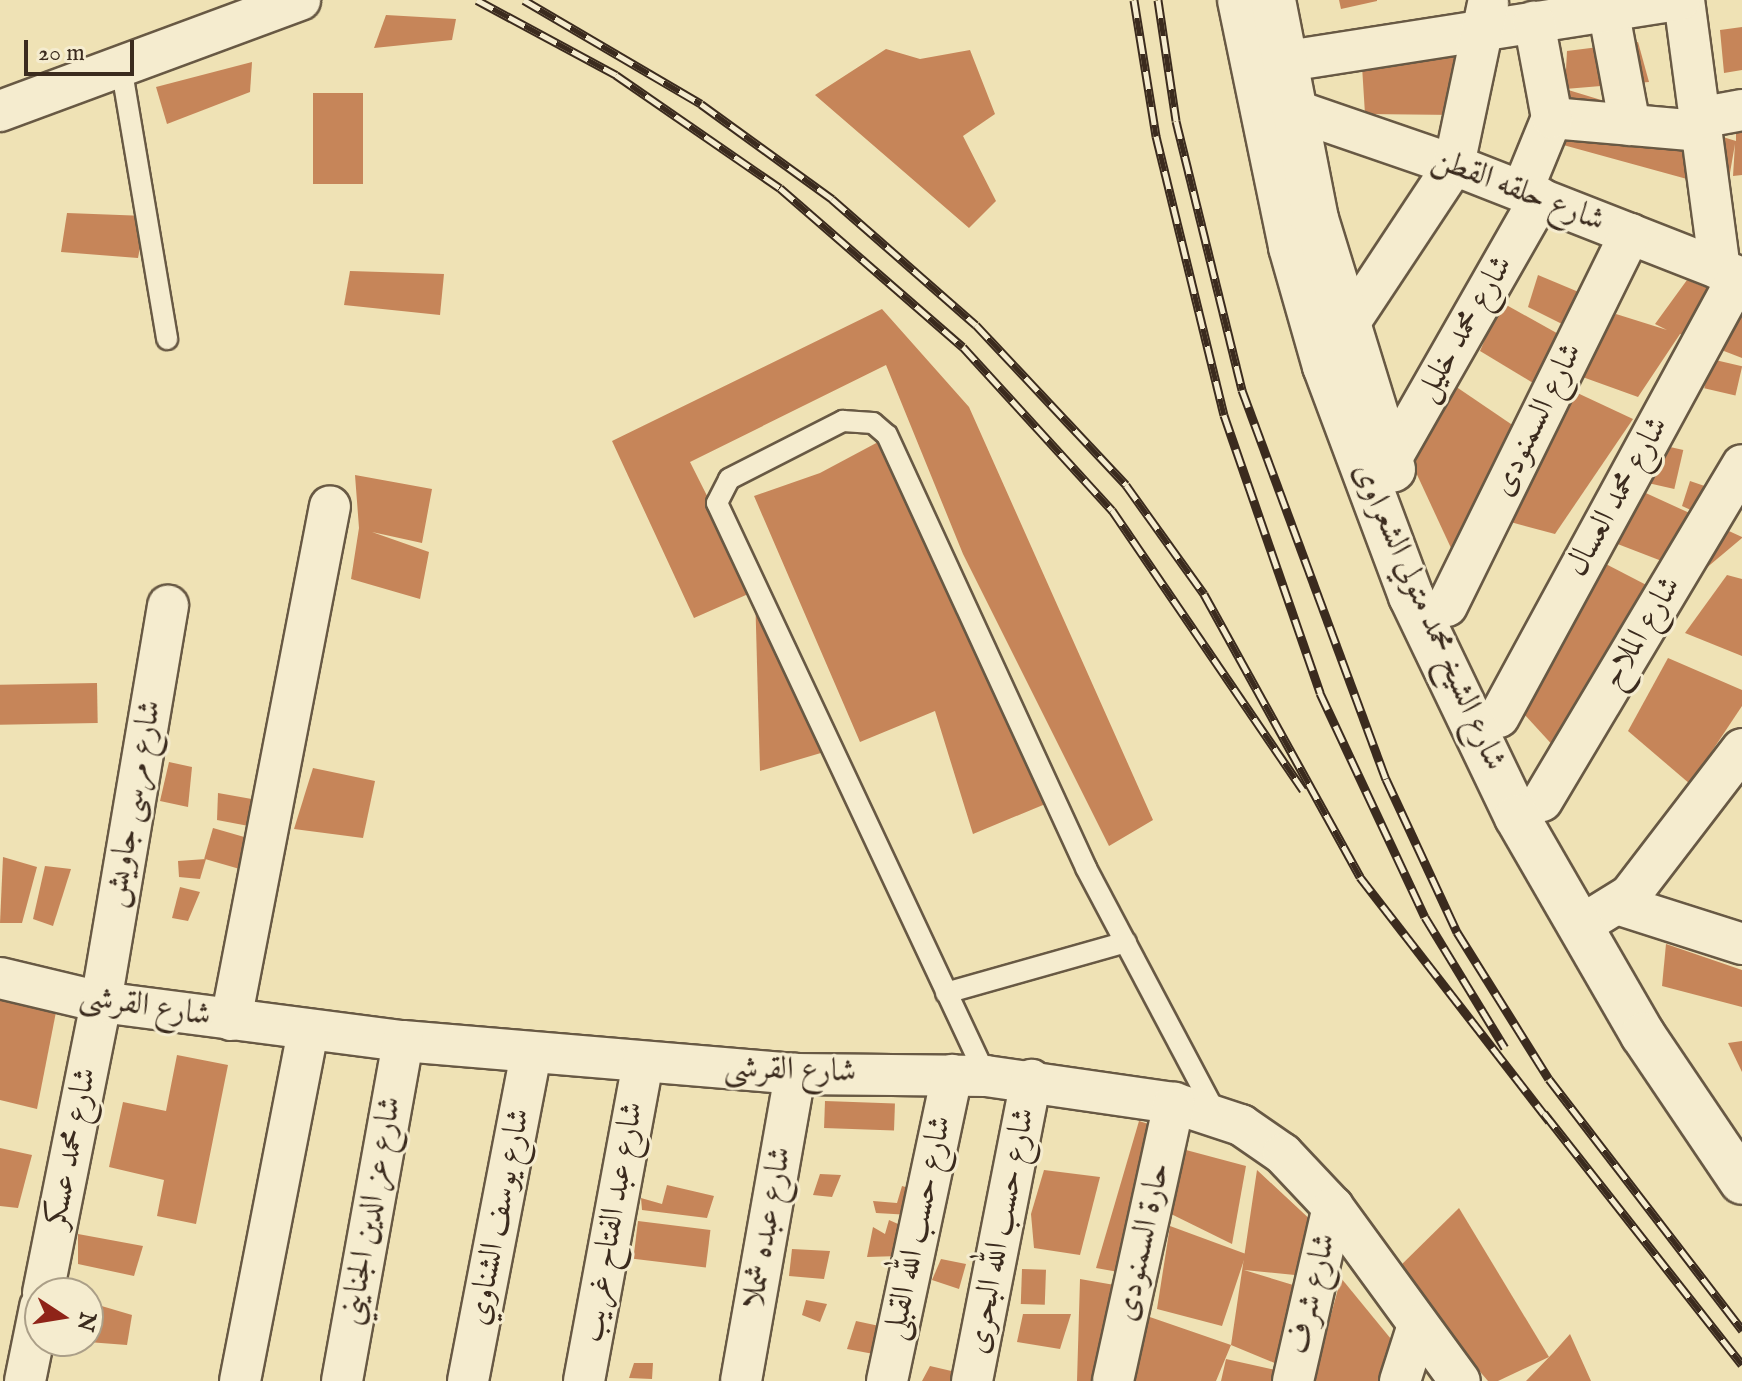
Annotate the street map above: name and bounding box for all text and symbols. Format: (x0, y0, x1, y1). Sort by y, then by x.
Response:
scale bar (28, 24, 138, 74)
text: 20 m (38, 38, 85, 69)
street label: شارع حلقه القطن (1426, 141, 1610, 241)
street label: شارع محمد خليل (1408, 249, 1522, 409)
street label: شارع السمنودى (1484, 337, 1592, 503)
street label: شارع محمد العسال (1558, 410, 1678, 584)
street label: شارع الشيخ محمد متولي الشعراوى (1343, 457, 1513, 777)
street label: شارع الملاح (1594, 570, 1690, 696)
street label: شارع مرسى جاويش (97, 697, 171, 911)
street label: شارع القرشى (77, 978, 213, 1036)
street label: شارع القرشى (723, 1049, 857, 1093)
street label: شارع محمد عسكر (38, 1065, 106, 1231)
street label: شارع عز الدين الجنايني (333, 1094, 411, 1328)
street label: شارع عبد الفتاح غريب (573, 1099, 653, 1345)
street label: شارع يوسف الشناوي (460, 1105, 540, 1329)
street label: شارع حسب الله البحرى (959, 1105, 1045, 1357)
street label: شارع حسب الله القبلى (877, 1112, 961, 1344)
street label: شارع عبده شملا (735, 1144, 801, 1312)
street label: حارة السمنودى (1108, 1159, 1180, 1325)
street label: شارع شرف (1280, 1230, 1346, 1358)
north arrow (24, 1277, 104, 1357)
text: N (70, 1309, 101, 1334)

